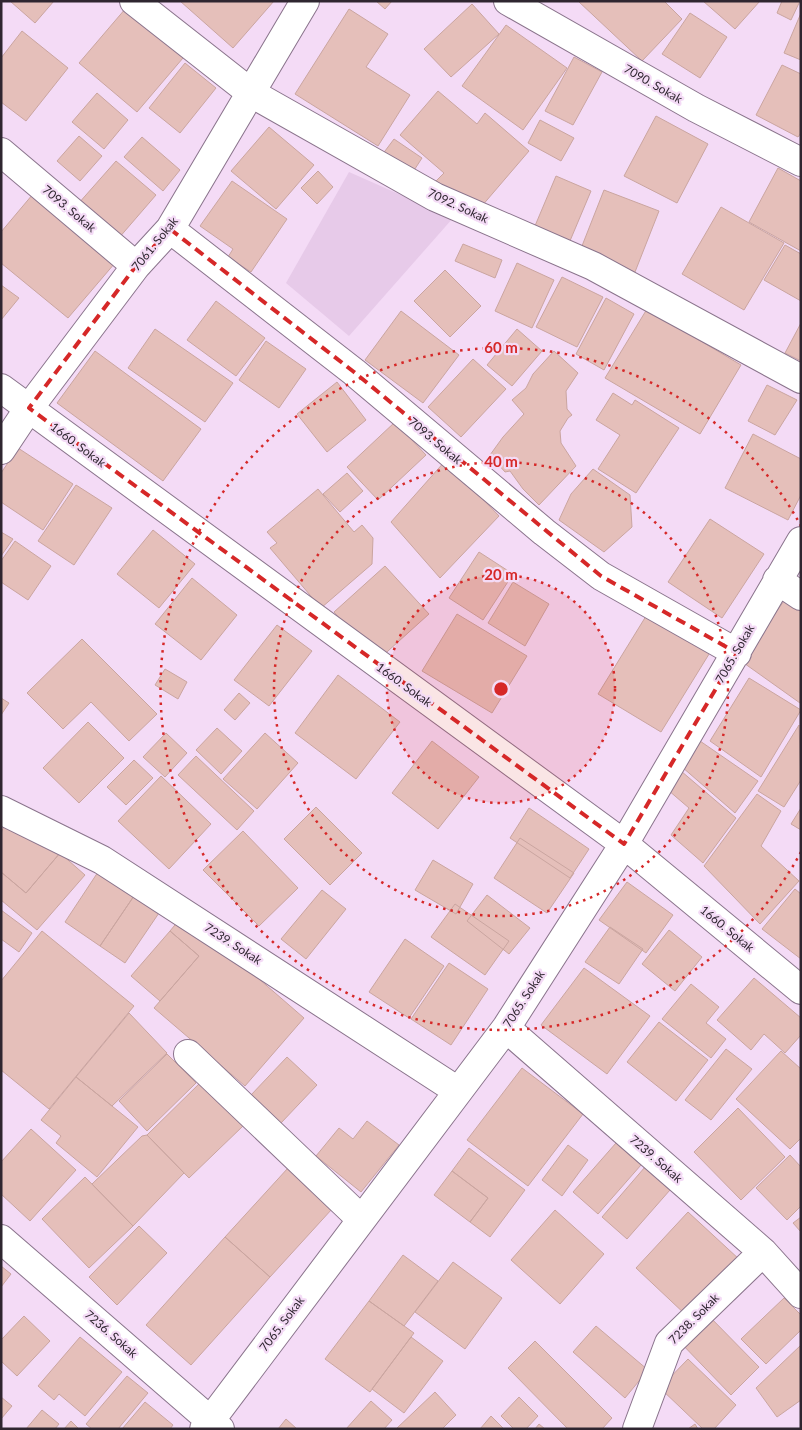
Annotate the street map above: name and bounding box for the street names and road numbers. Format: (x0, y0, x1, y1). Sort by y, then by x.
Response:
street label: 7090. Sokak (621, 61, 686, 107)
street label: 7093. Sokak (40, 182, 100, 236)
street label: 7092. Sokak (426, 185, 492, 226)
street label: 7061. Sokak (128, 213, 182, 274)
street label: 7093. Sokak (406, 414, 466, 468)
street label: 1660. Sokak (48, 419, 110, 471)
street label: 7065. Sokak (712, 621, 758, 686)
street label: 1660. Sokak (374, 659, 436, 710)
street label: 1660. Sokak (697, 902, 758, 956)
street label: 7239. Sokak (202, 920, 265, 968)
street label: 7065. Sokak (500, 967, 548, 1030)
street label: 7239. Sokak (627, 1132, 687, 1186)
street label: 7238. Sokak (665, 1290, 723, 1347)
street label: 7065. Sokak (256, 1292, 308, 1354)
street label: 7236. Sokak (82, 1307, 142, 1361)

